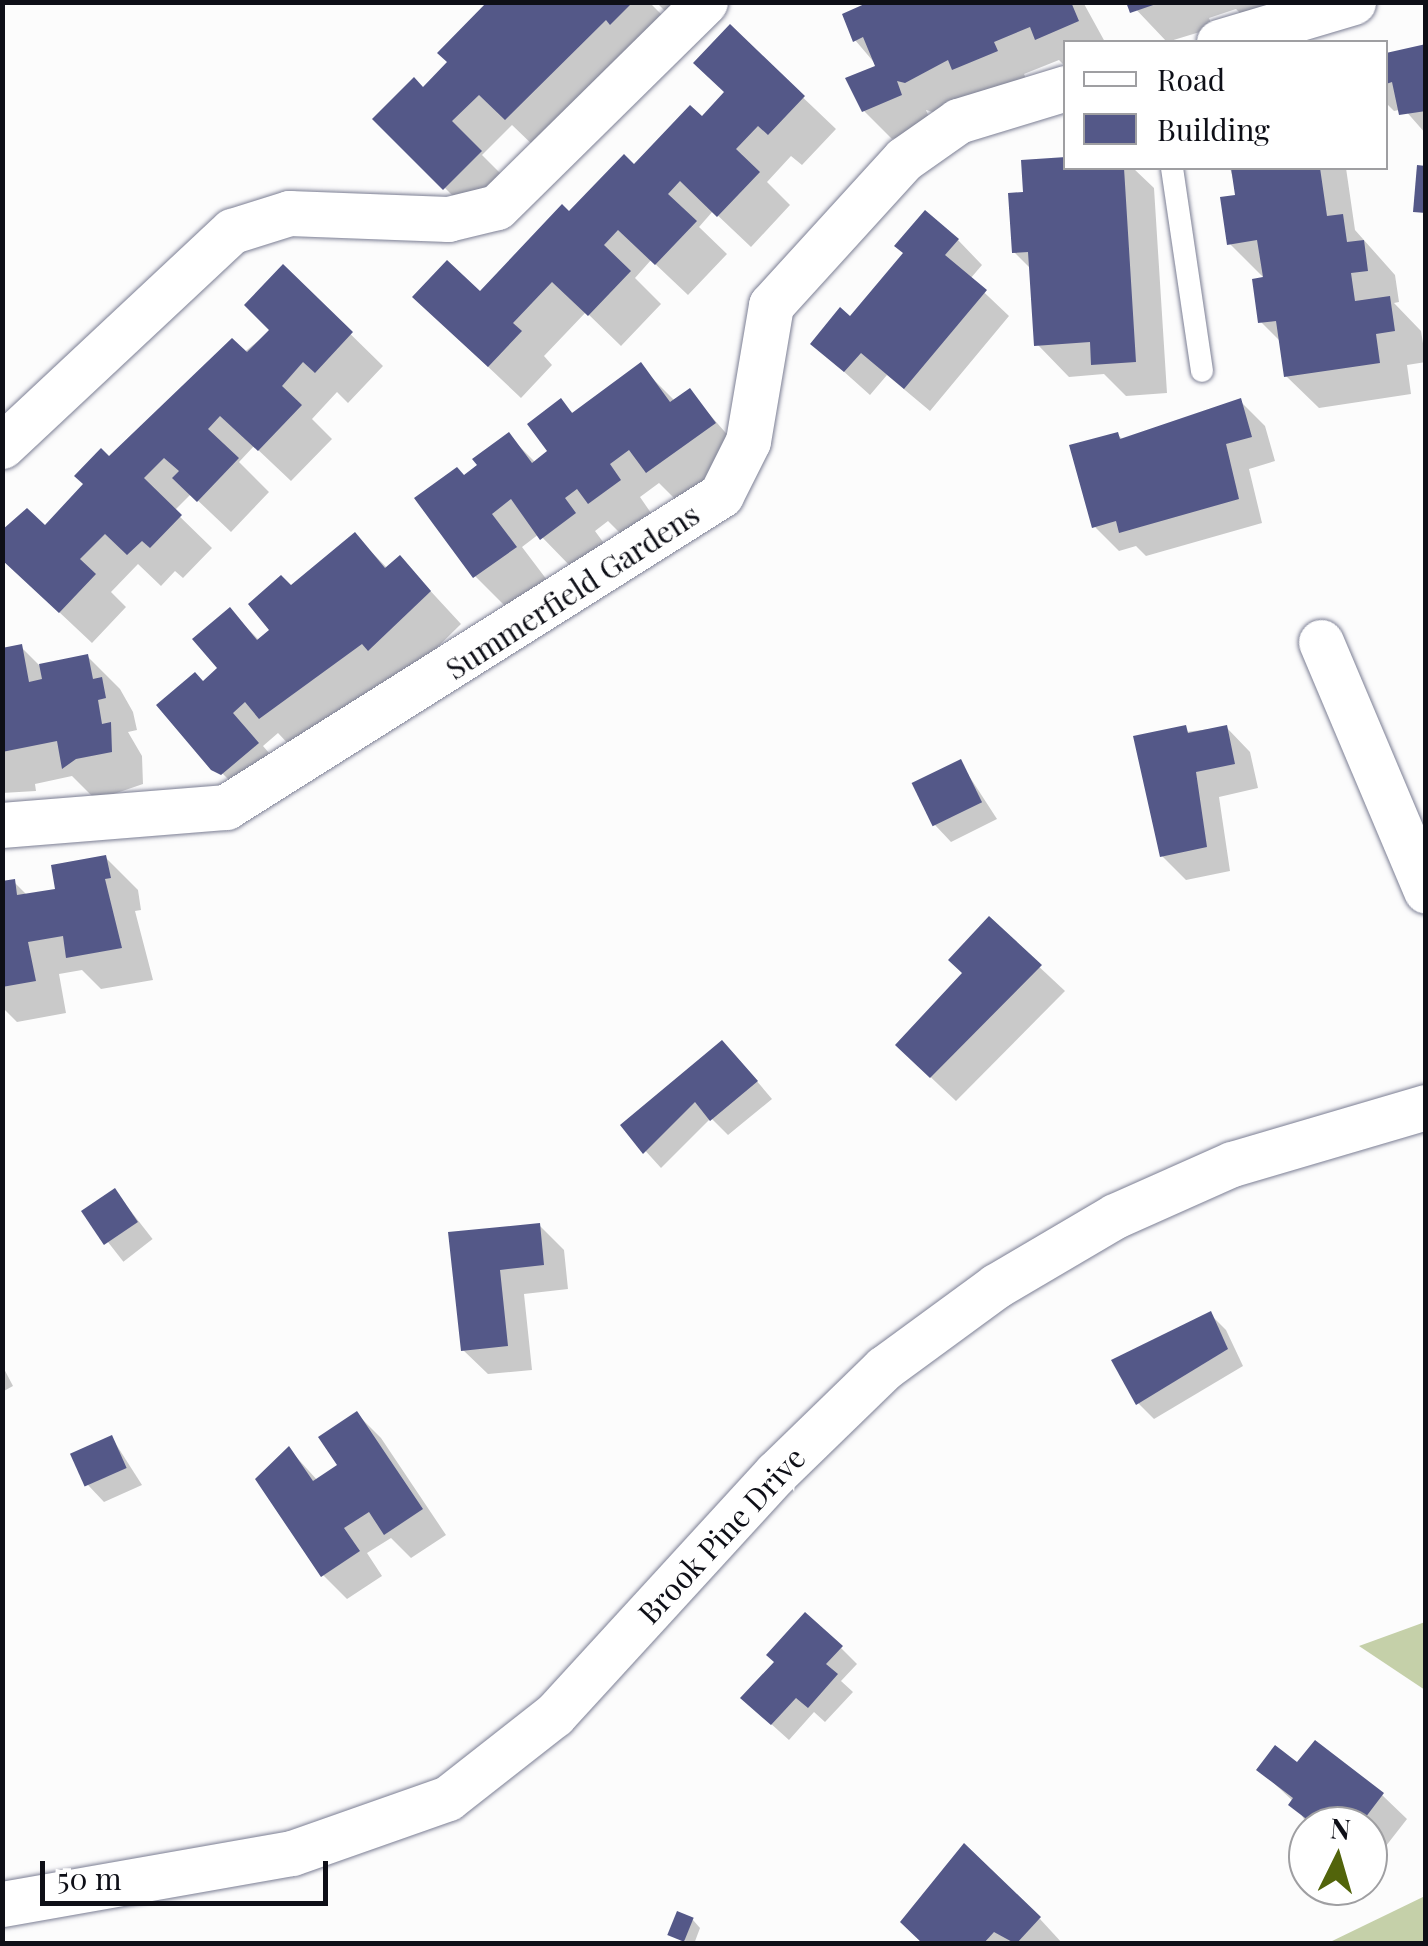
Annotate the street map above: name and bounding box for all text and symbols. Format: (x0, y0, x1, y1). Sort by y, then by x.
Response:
legend (1063, 40, 1388, 170)
text: Road (1157, 59, 1225, 99)
text: Building (1157, 109, 1270, 149)
street label: Summerfield Gardens (439, 496, 705, 686)
street label: Brook Pine Drive (630, 1439, 812, 1631)
north arrow (1288, 1806, 1388, 1906)
text: N (1329, 1808, 1352, 1847)
scale bar (45, 1841, 332, 1903)
text: 50 m (57, 1858, 122, 1898)

